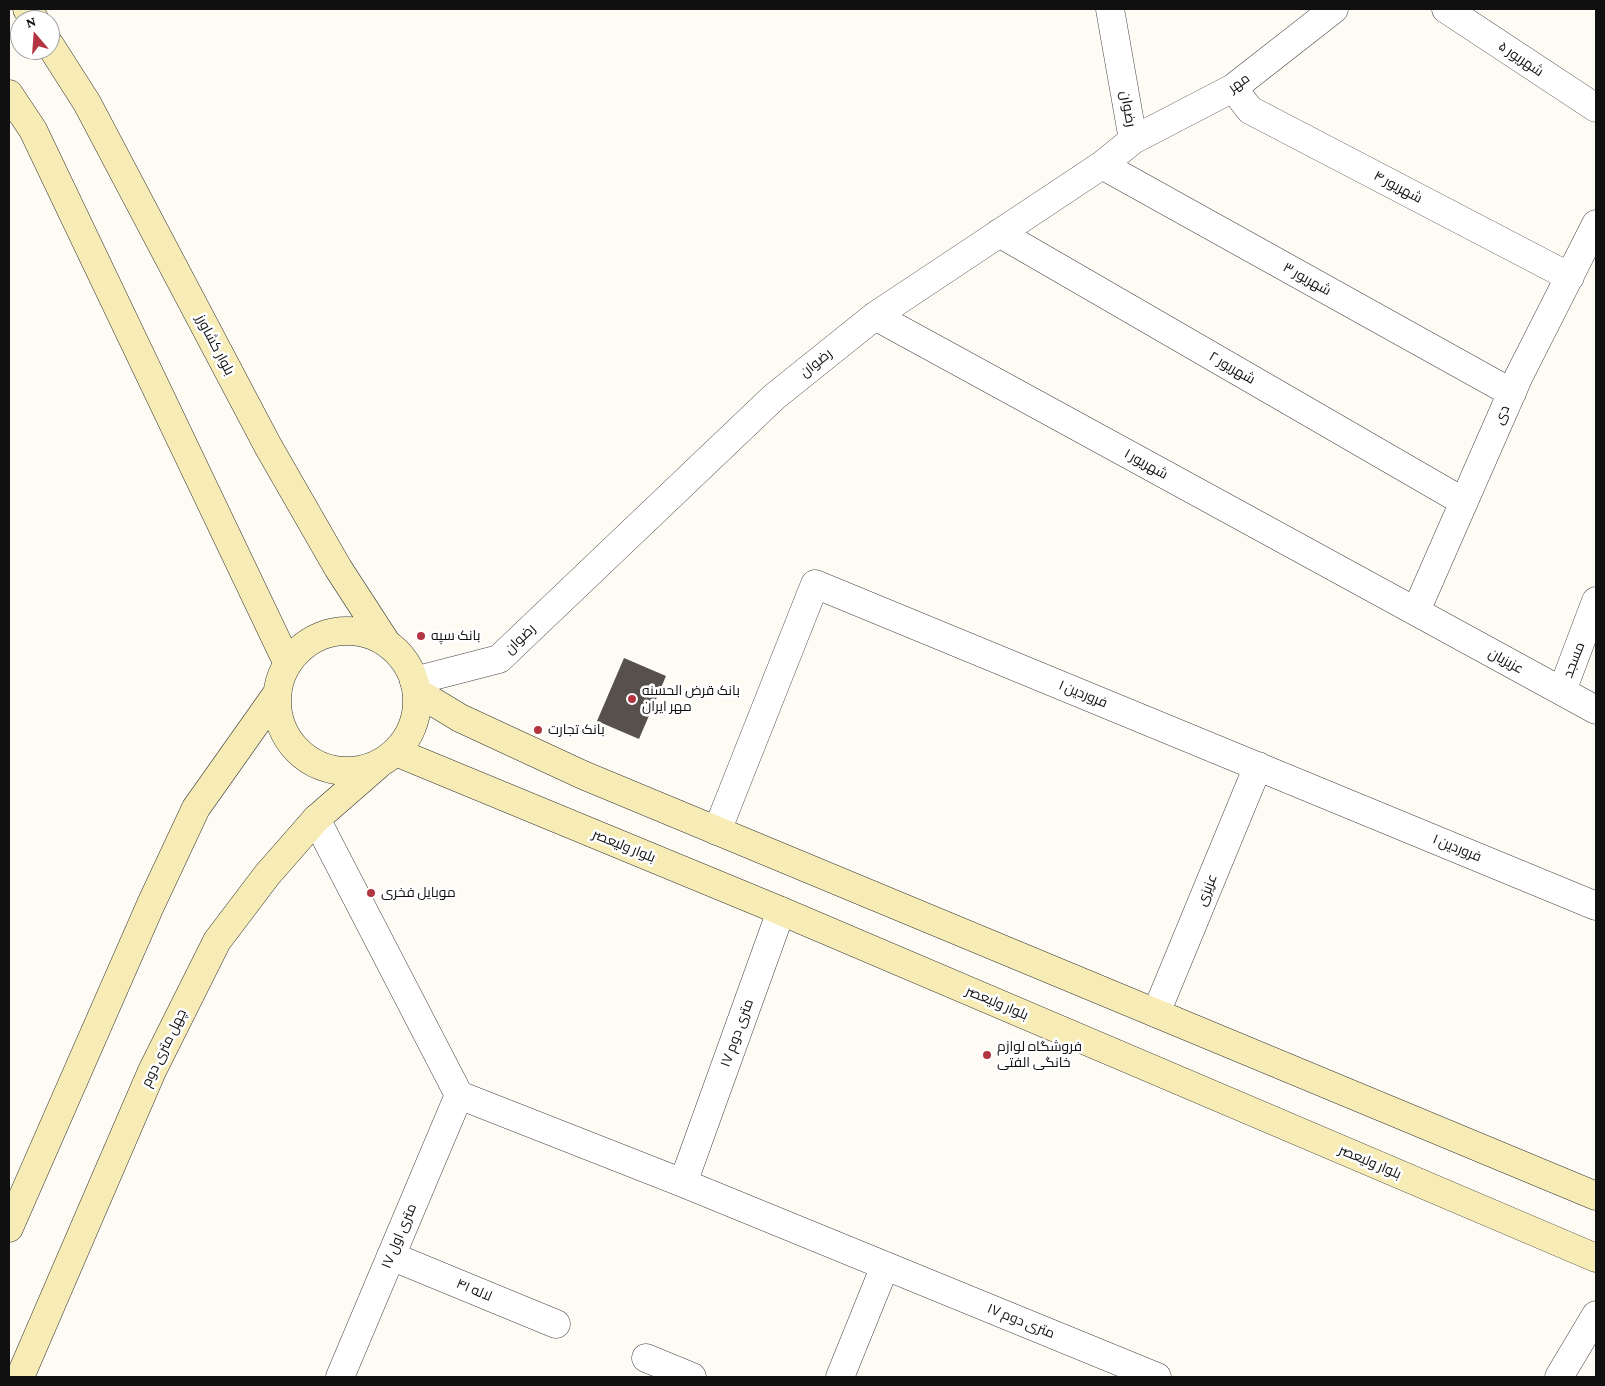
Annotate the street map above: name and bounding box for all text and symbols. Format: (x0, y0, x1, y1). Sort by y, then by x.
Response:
north arrow (10, 10, 60, 60)
text: N (24, 13, 38, 31)
street label: شهریور ۵ (1495, 38, 1547, 80)
street label: مهر (1225, 70, 1253, 96)
street label: رضوان (1117, 90, 1139, 128)
street label: شهریور ۴ (1371, 167, 1425, 207)
street label: شهریور ۳ (1280, 259, 1334, 299)
street label: بلوار کشاورز (192, 312, 238, 378)
street label: رضوان (797, 345, 835, 381)
street label: شهریور ۲ (1206, 348, 1258, 388)
street label: دی (1490, 403, 1514, 427)
street label: شهریور ۱ (1121, 445, 1171, 483)
street label: رضوان (501, 620, 539, 658)
place label: بانک سپه (431, 628, 480, 644)
marker: بانک سپه (415, 630, 427, 642)
street label: مسجد (1560, 640, 1588, 680)
street label: عزیزیان (1485, 645, 1527, 677)
street label: فروردین ۱ (1056, 677, 1110, 711)
place label: بانک قرض الحسنه مهر ایران (642, 683, 740, 716)
marker: بانک قرض الحسنه مهر ایران (626, 693, 638, 705)
place label: بانک تجارت (548, 722, 605, 738)
marker: بانک تجارت (532, 724, 544, 736)
street label: بلوار ولیعصر (590, 826, 658, 866)
street label: فروردین ۱ (1430, 831, 1484, 865)
street label: عزیزی (1193, 872, 1221, 908)
place label: موبایل فخری (381, 885, 456, 901)
marker: موبایل فخری (365, 887, 377, 899)
street label: بلوار ولیعصر (963, 982, 1031, 1024)
street label: ۱۷ متری دوم (717, 997, 757, 1069)
street label: چهل متری دوم (138, 1006, 190, 1090)
place label: فروشگاه لوازم خانگی الفتی (997, 1039, 1082, 1072)
marker: فروشگاه لوازم خانگی الفتی (981, 1049, 993, 1061)
street label: بلوار ولیعصر (1336, 1141, 1404, 1183)
street label: ۱۷ متری اول (378, 1201, 420, 1271)
street label: لاله ۴۱ (454, 1275, 494, 1305)
street label: ۱۷ متری دوم (985, 1300, 1057, 1342)

